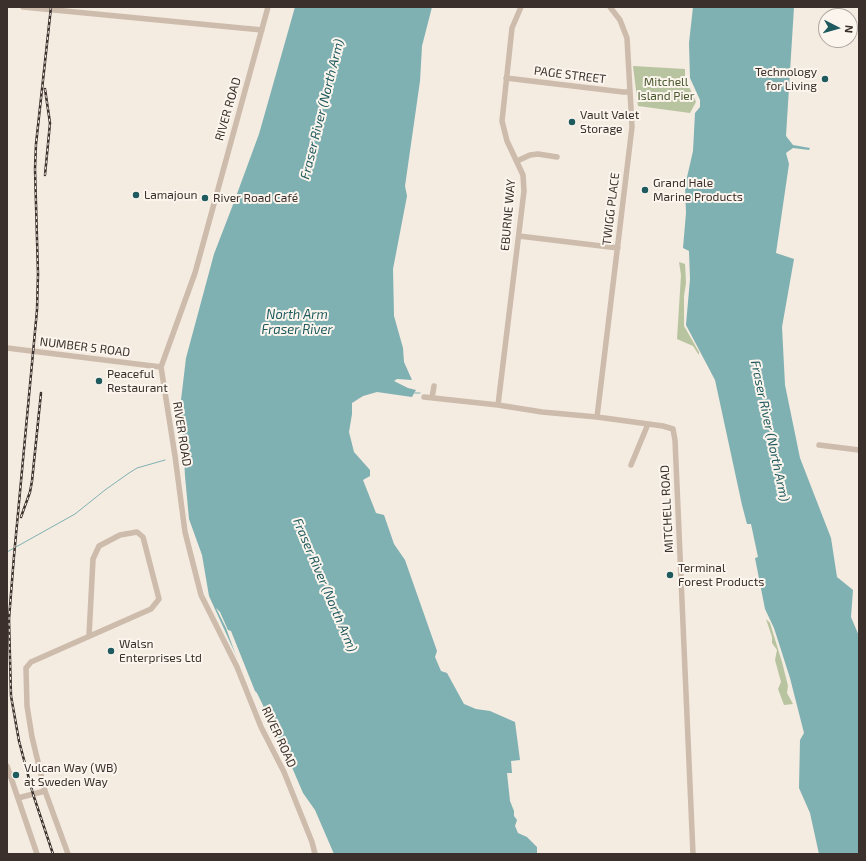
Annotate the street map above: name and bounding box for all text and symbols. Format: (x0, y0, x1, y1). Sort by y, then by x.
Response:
north arrow (818, 8, 858, 48)
text: N (843, 25, 856, 34)
water label: Fraser River (North Arm) (297, 37, 347, 181)
street label: PAGE STREET (533, 63, 607, 87)
place label: Technology for Living (755, 65, 817, 93)
marker: Technology for Living (820, 74, 830, 84)
park label: Mitchell Island Pier (637, 75, 695, 103)
street label: RIVER ROAD (212, 76, 244, 142)
place label: Vault Valet Storage (580, 108, 639, 136)
marker: Vault Valet Storage (567, 117, 577, 127)
street label: TWIGG PLACE (599, 172, 623, 246)
place label: Grand Hale Marine Products (653, 176, 743, 204)
street label: EBURNE WAY (498, 178, 518, 252)
marker: Grand Hale Marine Products (640, 185, 650, 195)
place label: Lamajoun (144, 188, 197, 202)
marker: Lamajoun (131, 190, 141, 200)
place label: River Road Café (213, 191, 298, 205)
marker: River Road Café (200, 193, 210, 203)
water label: North Arm Fraser River (261, 307, 333, 338)
street label: NUMBER 5 ROAD (39, 334, 131, 360)
water label: Fraser River (North Arm) (747, 359, 793, 503)
place label: Peaceful Restaurant (107, 367, 168, 395)
marker: Peaceful Restaurant (94, 376, 104, 386)
street label: RIVER ROAD (170, 401, 194, 467)
street label: MITCHELL ROAD (658, 465, 676, 553)
water label: Fraser River (North Arm) (290, 516, 360, 654)
place label: Terminal Forest Products (678, 561, 764, 589)
marker: Terminal Forest Products (665, 570, 675, 580)
place label: Walsn Enterprises Ltd (119, 637, 202, 665)
marker: Walsn Enterprises Ltd (106, 646, 116, 656)
street label: RIVER ROAD (259, 704, 299, 770)
place label: Vulcan Way (WB) at Sweden Way (24, 761, 117, 789)
marker: Vulcan Way (WB) at Sweden Way (11, 770, 21, 780)

